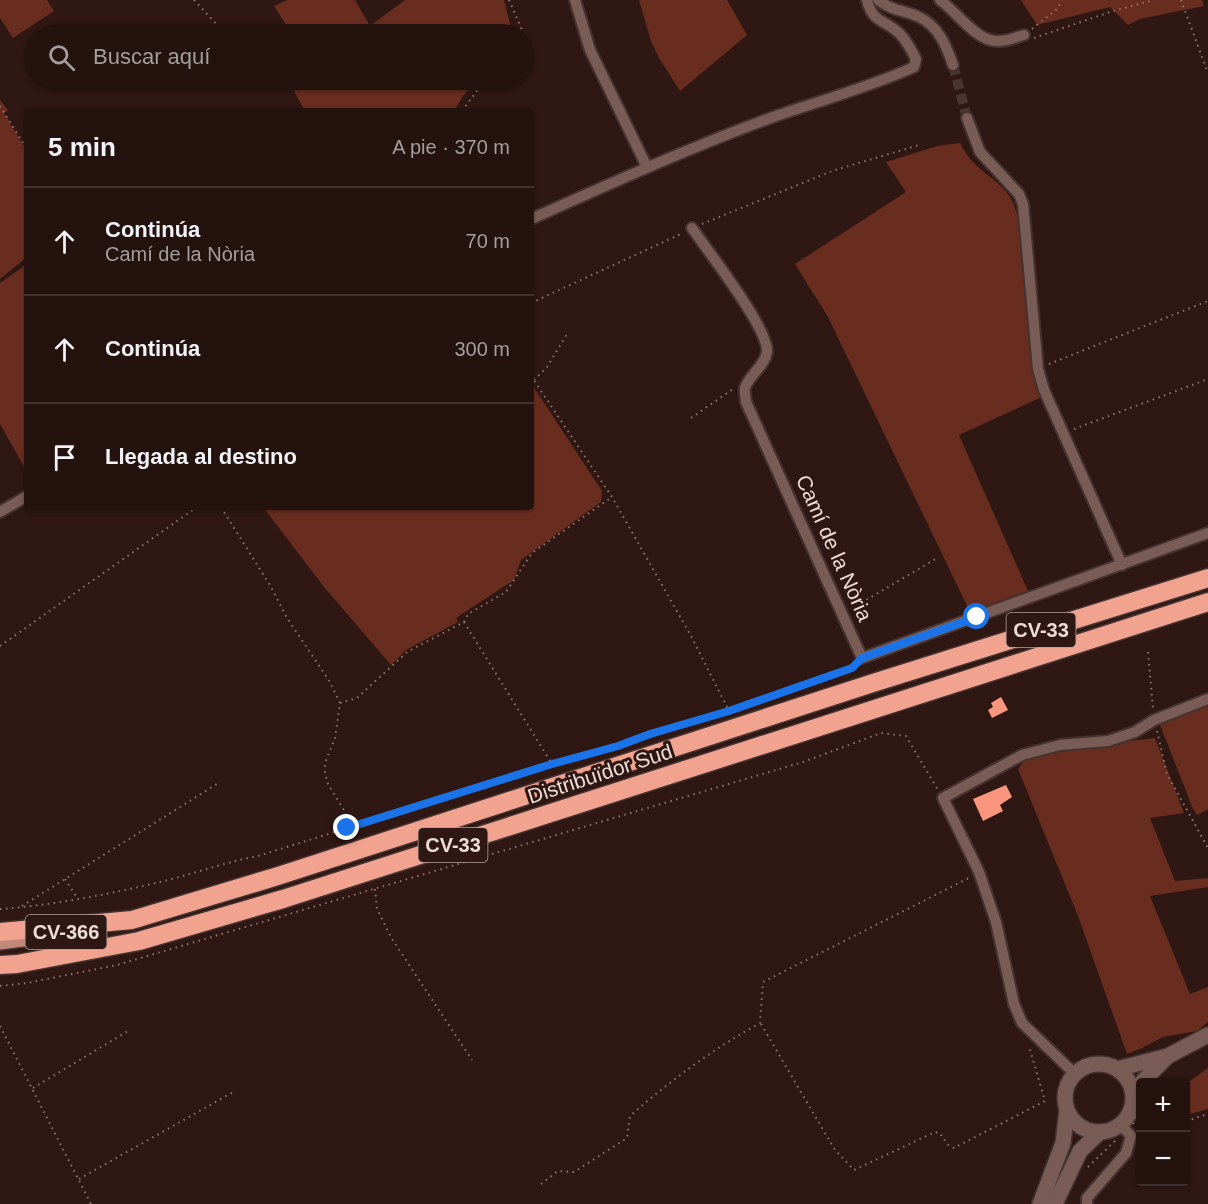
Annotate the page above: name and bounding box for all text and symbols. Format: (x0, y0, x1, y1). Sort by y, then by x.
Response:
search box (24, 24, 534, 90)
icon: search (45, 41, 78, 74)
text: Buscar aquí (93, 44, 210, 69)
text: 5 min (48, 132, 116, 162)
text: A pie · 370 m (392, 136, 510, 158)
text: Continúa (105, 217, 200, 242)
icon: ahead (48, 225, 81, 258)
text: 70 m (466, 230, 510, 252)
text: Camí de la Nòria (105, 243, 255, 265)
icon: ahead (48, 333, 81, 366)
text: Continúa (105, 336, 200, 361)
text: 300 m (454, 338, 510, 360)
icon: arrive (48, 441, 81, 474)
text: Llegada al destino (105, 444, 297, 469)
street label: Camí de la Nòria (792, 471, 877, 625)
route start (963, 603, 989, 629)
road number: CV-33 (1006, 613, 1076, 647)
street label: Distribuïdor Sud (525, 739, 675, 808)
route end (333, 814, 359, 840)
road number: CV-33 (418, 828, 488, 862)
road number: CV-366 (26, 915, 106, 949)
map controls (1136, 1078, 1190, 1186)
button: + (1136, 1078, 1190, 1132)
button: − (1136, 1132, 1190, 1186)

